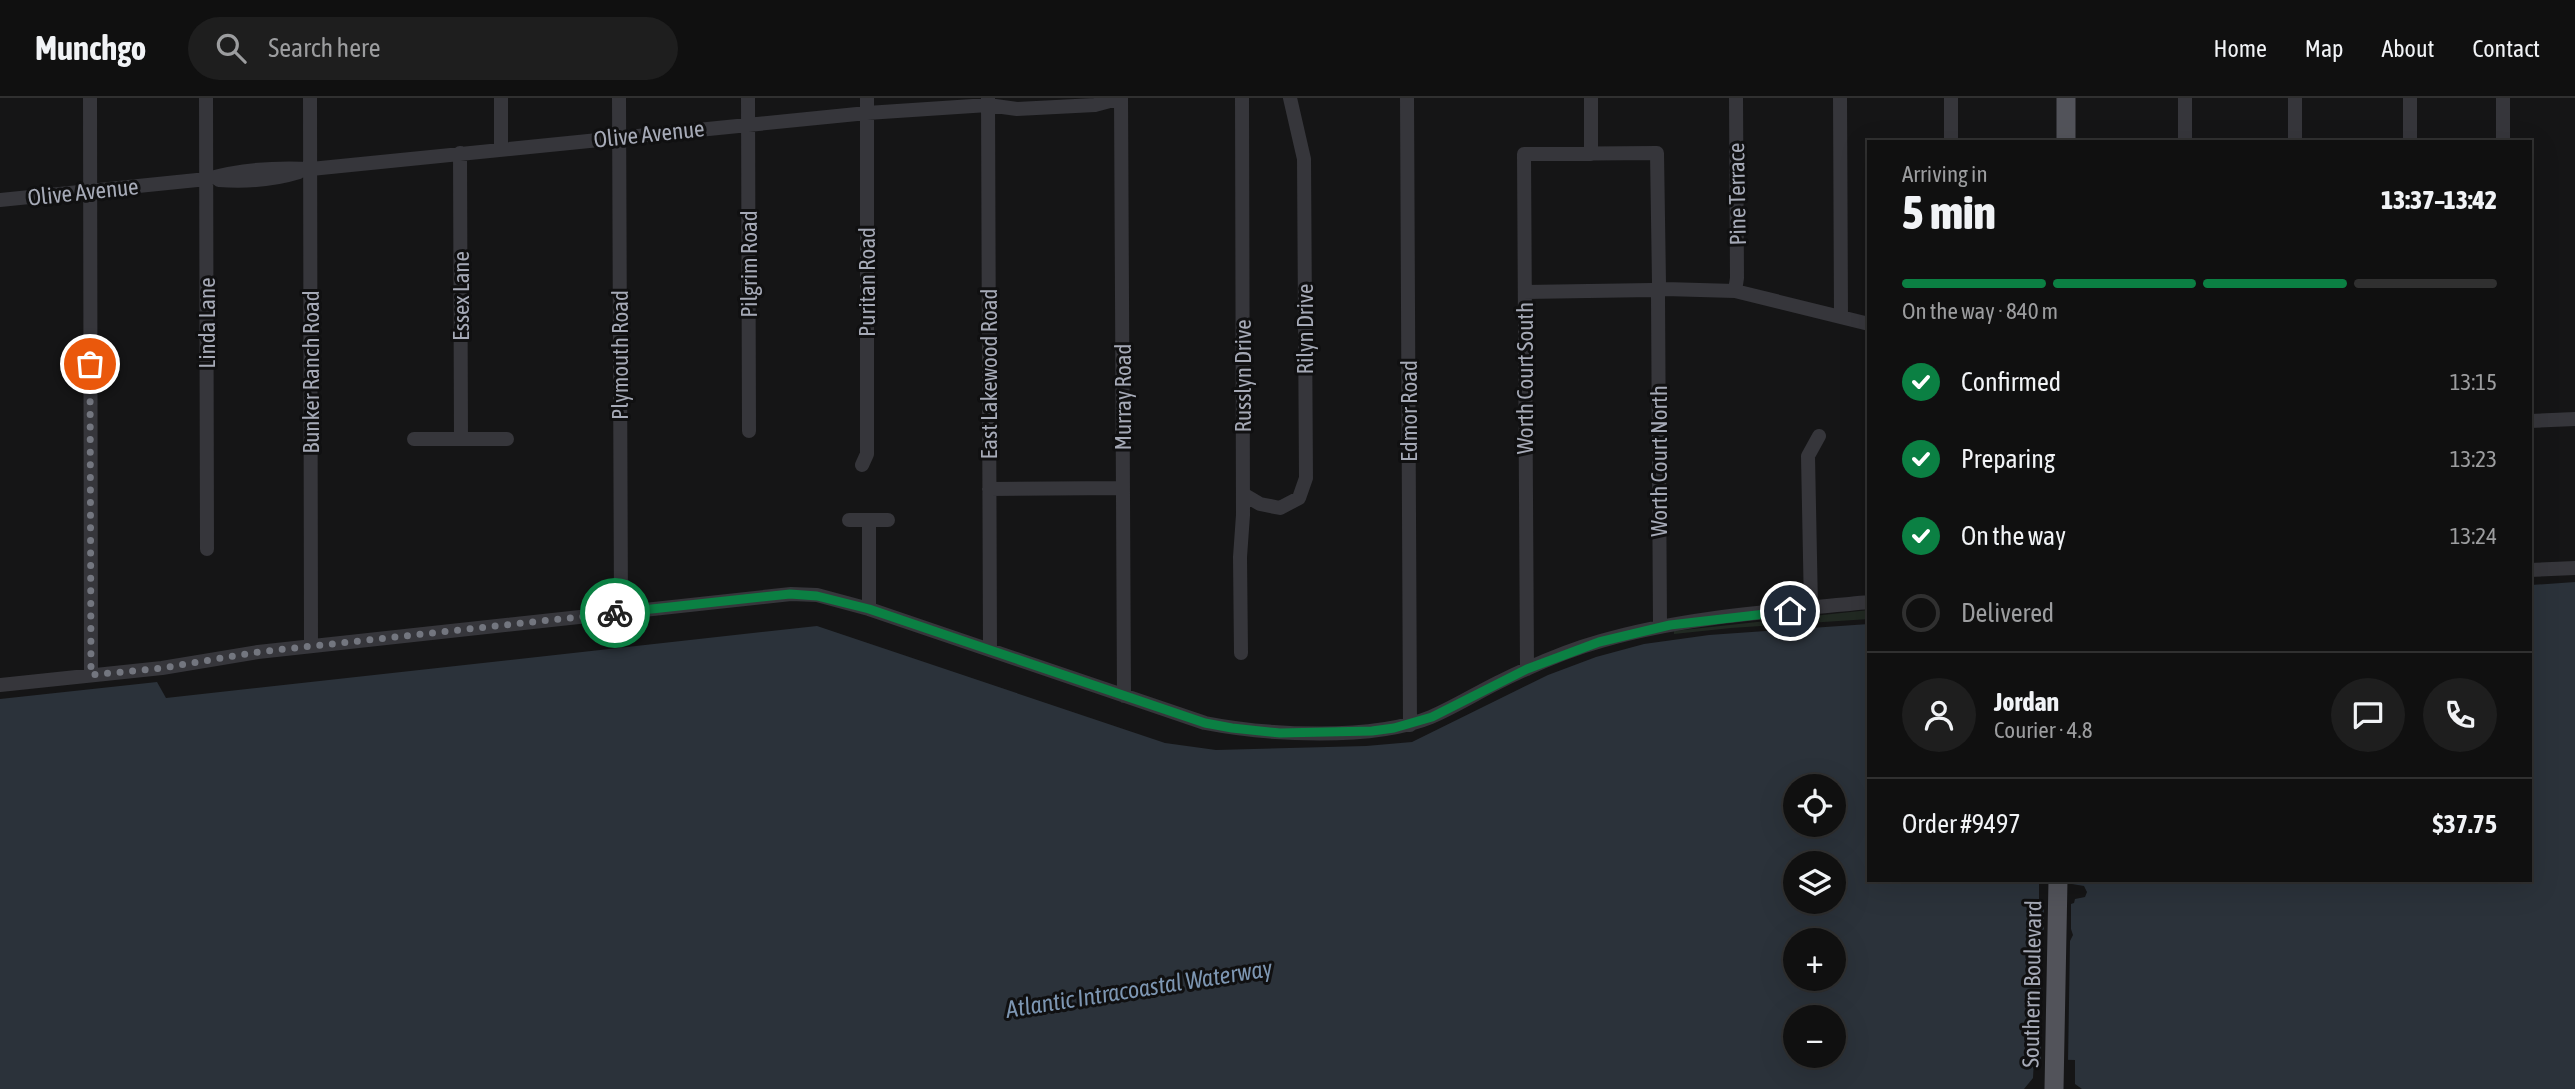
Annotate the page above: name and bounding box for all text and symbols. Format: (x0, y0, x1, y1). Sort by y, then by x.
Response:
search box (188, 17, 678, 80)
text: Munchgo (35, 29, 146, 67)
icon: search (212, 29, 250, 67)
text: Search here (268, 33, 380, 63)
text: Home (2213, 35, 2267, 62)
text: Map (2305, 35, 2343, 62)
text: About (2381, 35, 2434, 62)
text: Contact (2472, 35, 2540, 62)
street label: Olive Avenue (592, 115, 706, 153)
street label: Pine Terrace (1723, 142, 1751, 246)
text: Arriving in (1902, 161, 1988, 187)
street label: Olive Avenue (26, 173, 140, 211)
text: 13:37–13:42 (2381, 185, 2497, 215)
text: 5 min (1902, 186, 1996, 239)
street label: Pilgrim Road (736, 210, 762, 318)
street label: Puritan Road (854, 227, 880, 337)
street label: Essex Lane (448, 251, 474, 341)
street label: Linda Lane (194, 277, 220, 369)
street label: Rilyn Drive (1292, 283, 1318, 375)
street label: East Lakewood Road (976, 289, 1002, 459)
street label: Bunker Ranch Road (298, 290, 324, 454)
street label: Plymouth Road (607, 290, 633, 420)
text: On the way · 840 m (1902, 298, 2058, 324)
street label: Worth Court South (1512, 302, 1538, 454)
street label: Russlyn Drive (1230, 319, 1256, 433)
pin (60, 334, 120, 394)
street label: Murray Road (1110, 344, 1136, 450)
icon: bag (71, 345, 109, 383)
street label: Edmor Road (1396, 360, 1422, 462)
icon: check (1902, 363, 1940, 401)
text: Confirmed (1961, 367, 2061, 397)
text: 13:15 (2450, 369, 2497, 395)
street label: Worth Court North (1646, 385, 1672, 537)
icon: check (1902, 440, 1940, 478)
text: Preparing (1961, 444, 2055, 474)
text: 13:23 (2450, 446, 2497, 472)
icon: check (1902, 517, 1940, 555)
text: On the way (1961, 521, 2066, 551)
text: 13:24 (2450, 523, 2497, 549)
courier (580, 578, 650, 648)
pin (1760, 581, 1820, 641)
icon: home (1771, 592, 1809, 630)
icon: bike (596, 594, 634, 632)
text: Delivered (1961, 598, 2054, 628)
button: person (1902, 678, 1976, 752)
button: chat (2331, 678, 2405, 752)
button: phone (2423, 678, 2497, 752)
text: Jordan (1994, 687, 2059, 717)
text: Courier · 4.8 (1994, 717, 2093, 743)
map controls (1783, 774, 1846, 1068)
button: locate (1783, 774, 1846, 837)
text: Order #9497 (1902, 809, 2021, 839)
text: $37.75 (2433, 809, 2497, 839)
button: layers (1783, 851, 1846, 914)
street label: Southern Boulevard (2018, 900, 2046, 1068)
button: + (1783, 928, 1846, 991)
water label: Atlantic Intracoastal Waterway (1003, 954, 1274, 1023)
button: − (1783, 1005, 1846, 1068)

